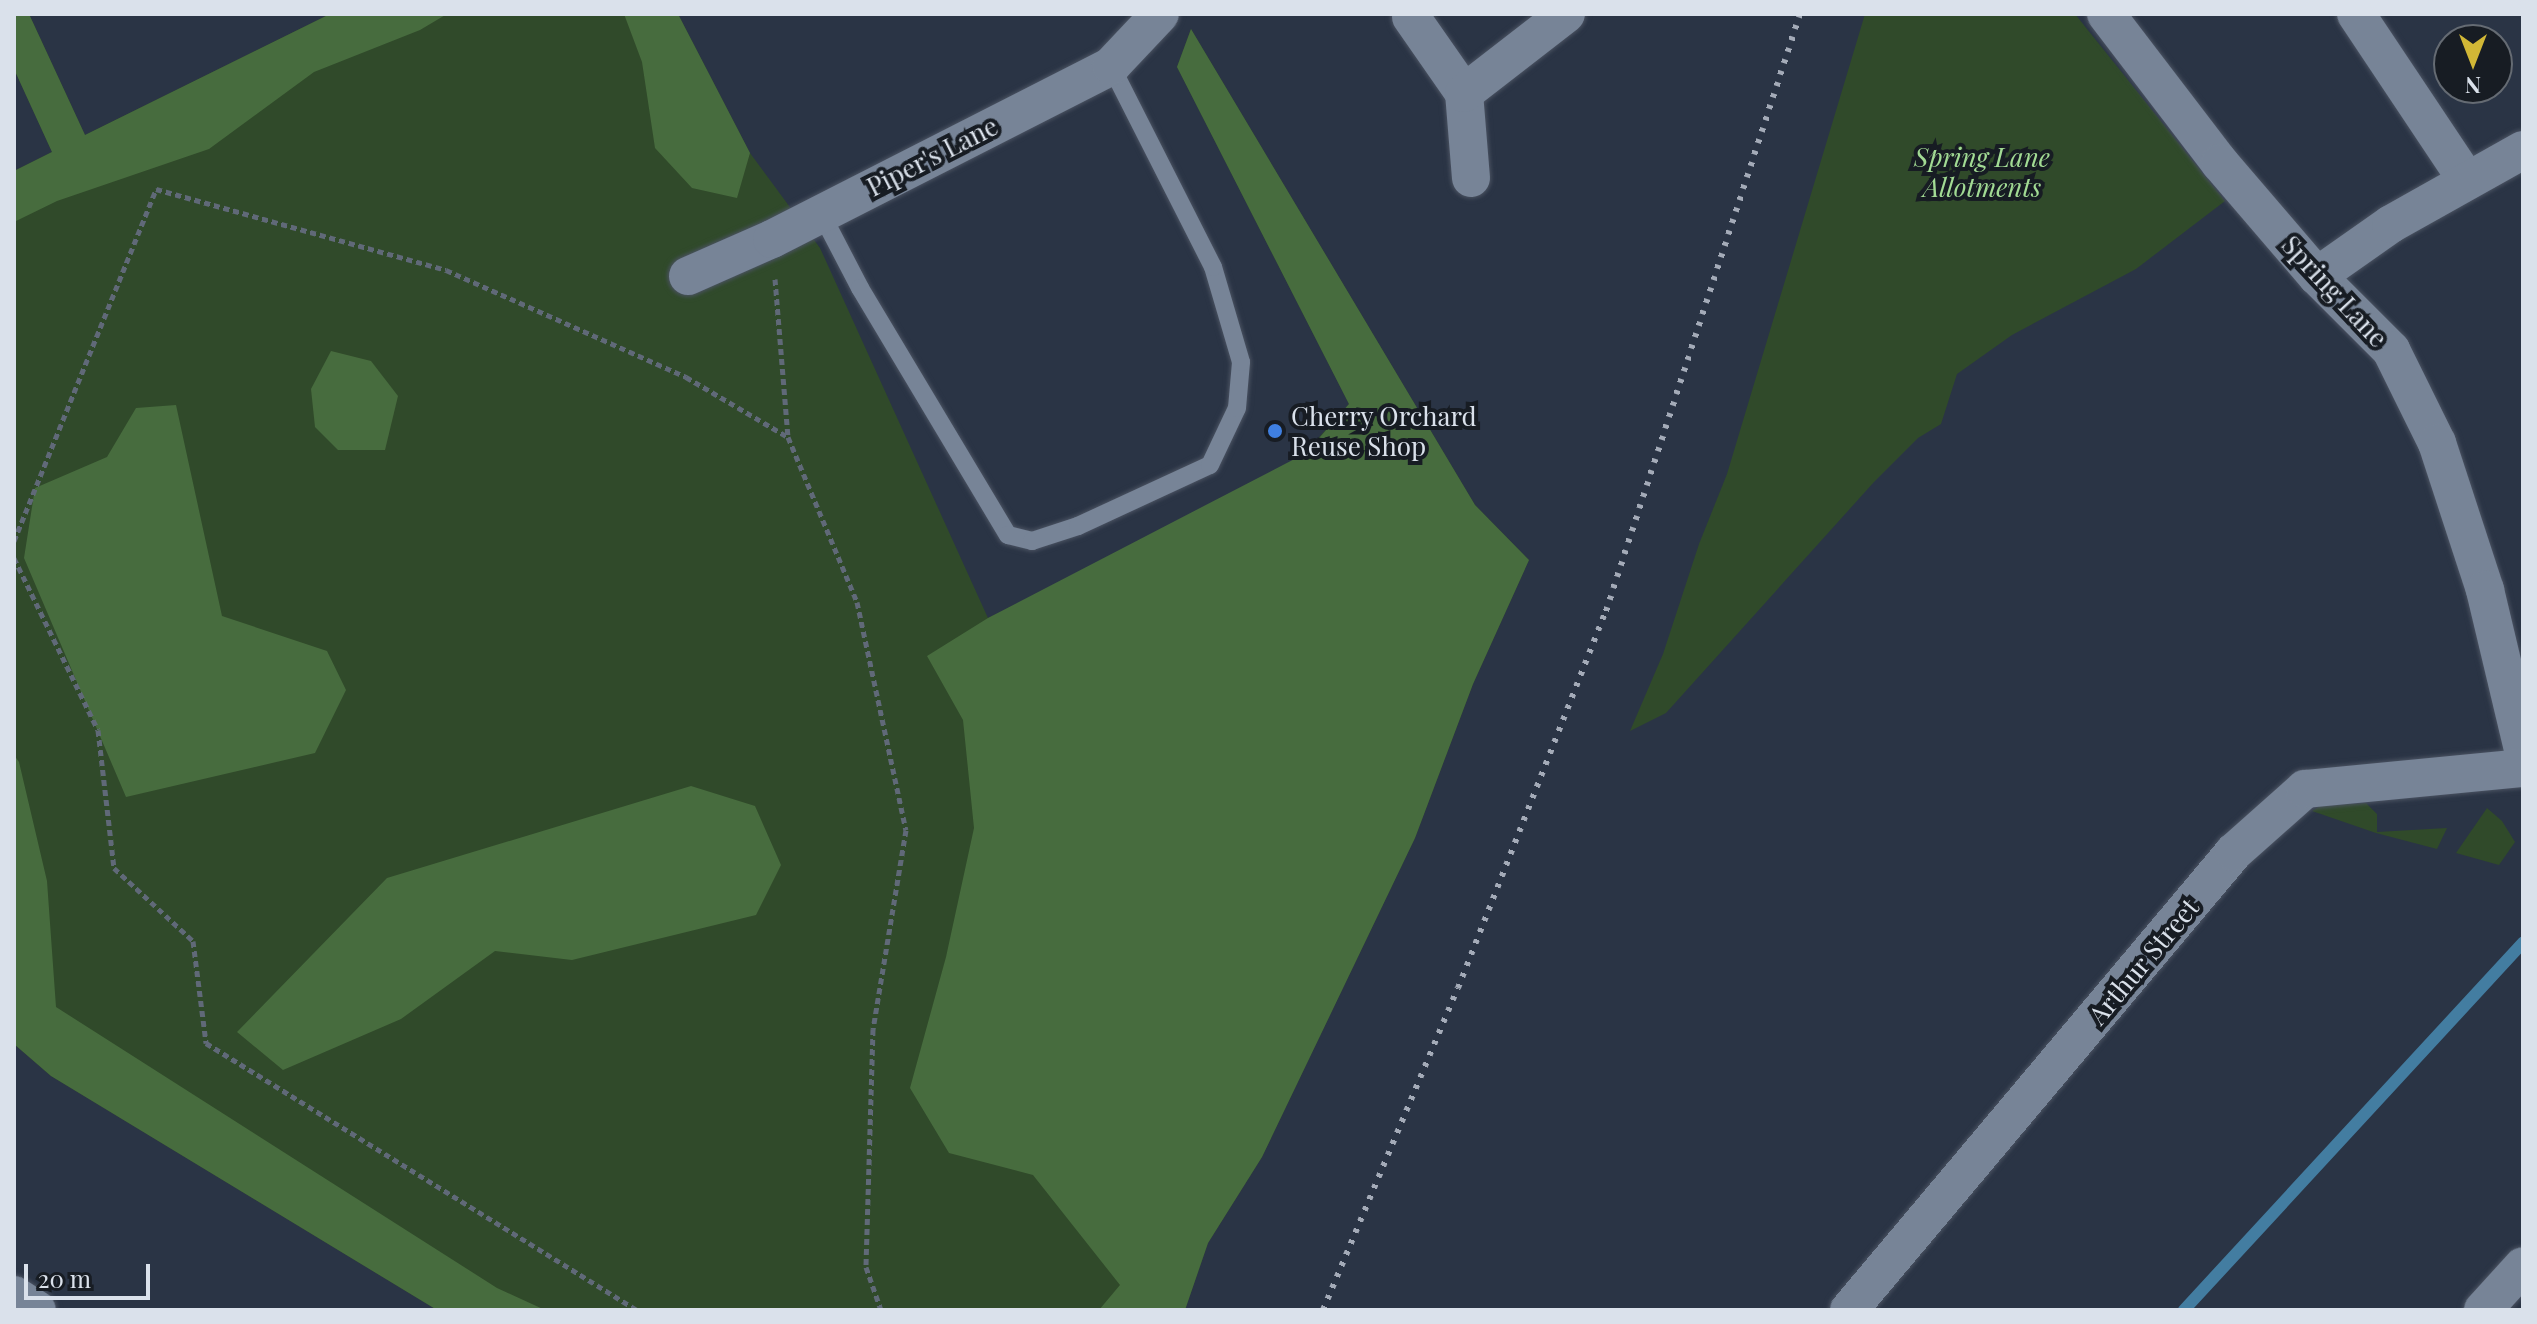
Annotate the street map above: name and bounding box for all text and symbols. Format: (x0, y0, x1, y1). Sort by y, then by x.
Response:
north arrow (2433, 24, 2513, 104)
text: N (2465, 71, 2481, 101)
street label: Piper's Lane (861, 110, 1003, 202)
park label: Spring Lane Allotments (1914, 141, 2050, 202)
street label: Spring Lane (2276, 229, 2394, 353)
place label: Cherry Orchard Reuse Shop (1291, 400, 1477, 462)
marker: Cherry Orchard Reuse Shop (1266, 422, 1284, 440)
street label: Arthur Street (2081, 891, 2205, 1031)
scale bar (28, 1248, 154, 1298)
text: 20 m (38, 1262, 91, 1294)

